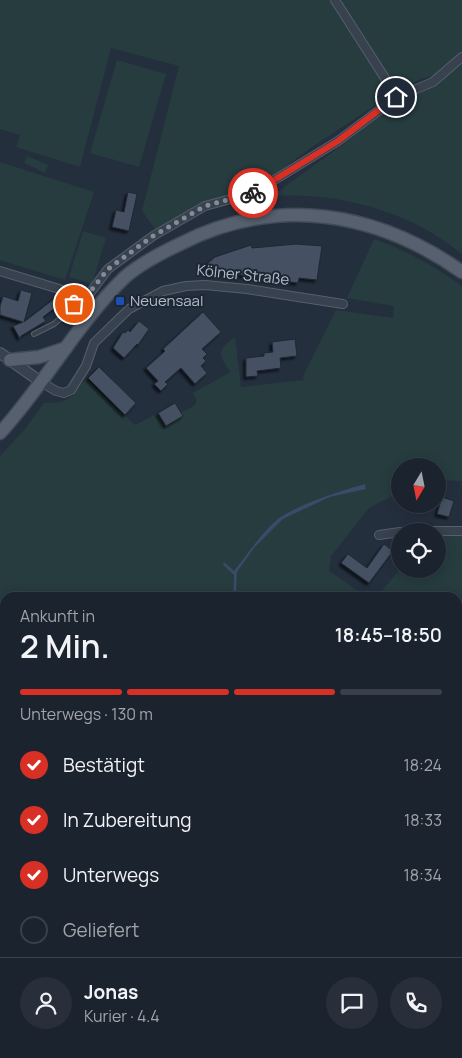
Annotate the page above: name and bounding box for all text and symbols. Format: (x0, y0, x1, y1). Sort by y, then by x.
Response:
pin (375, 76, 417, 118)
icon: home (382, 83, 410, 111)
courier (228, 168, 278, 218)
icon: bike (239, 179, 267, 207)
street label: Kölner Straße (196, 259, 291, 290)
pin (53, 283, 95, 325)
icon: bag (60, 290, 88, 318)
place label: Neuensaal (130, 290, 203, 311)
marker: Neuensaal (114, 295, 126, 307)
north arrow (391, 458, 446, 512)
map controls (391, 458, 446, 578)
button: locate (391, 523, 446, 578)
text: Ankunft in (20, 605, 95, 627)
text: 18:45–18:50 (335, 622, 442, 648)
text: 2 Min. (20, 624, 110, 668)
text: Unterwegs · 130 m (20, 703, 153, 725)
icon: check (20, 751, 48, 779)
text: Bestätigt (63, 752, 145, 778)
text: 18:24 (403, 754, 442, 776)
icon: check (20, 806, 48, 834)
text: In Zubereitung (63, 807, 191, 833)
text: 18:33 (404, 809, 442, 831)
icon: check (20, 861, 48, 889)
text: Unterwegs (63, 862, 159, 888)
text: 18:34 (403, 864, 442, 886)
text: Geliefert (63, 917, 139, 943)
button: person (20, 977, 72, 1029)
button: chat (326, 977, 378, 1029)
button: phone (390, 977, 442, 1029)
text: Jonas (84, 979, 138, 1005)
text: Kurier · 4.4 (84, 1005, 160, 1027)

